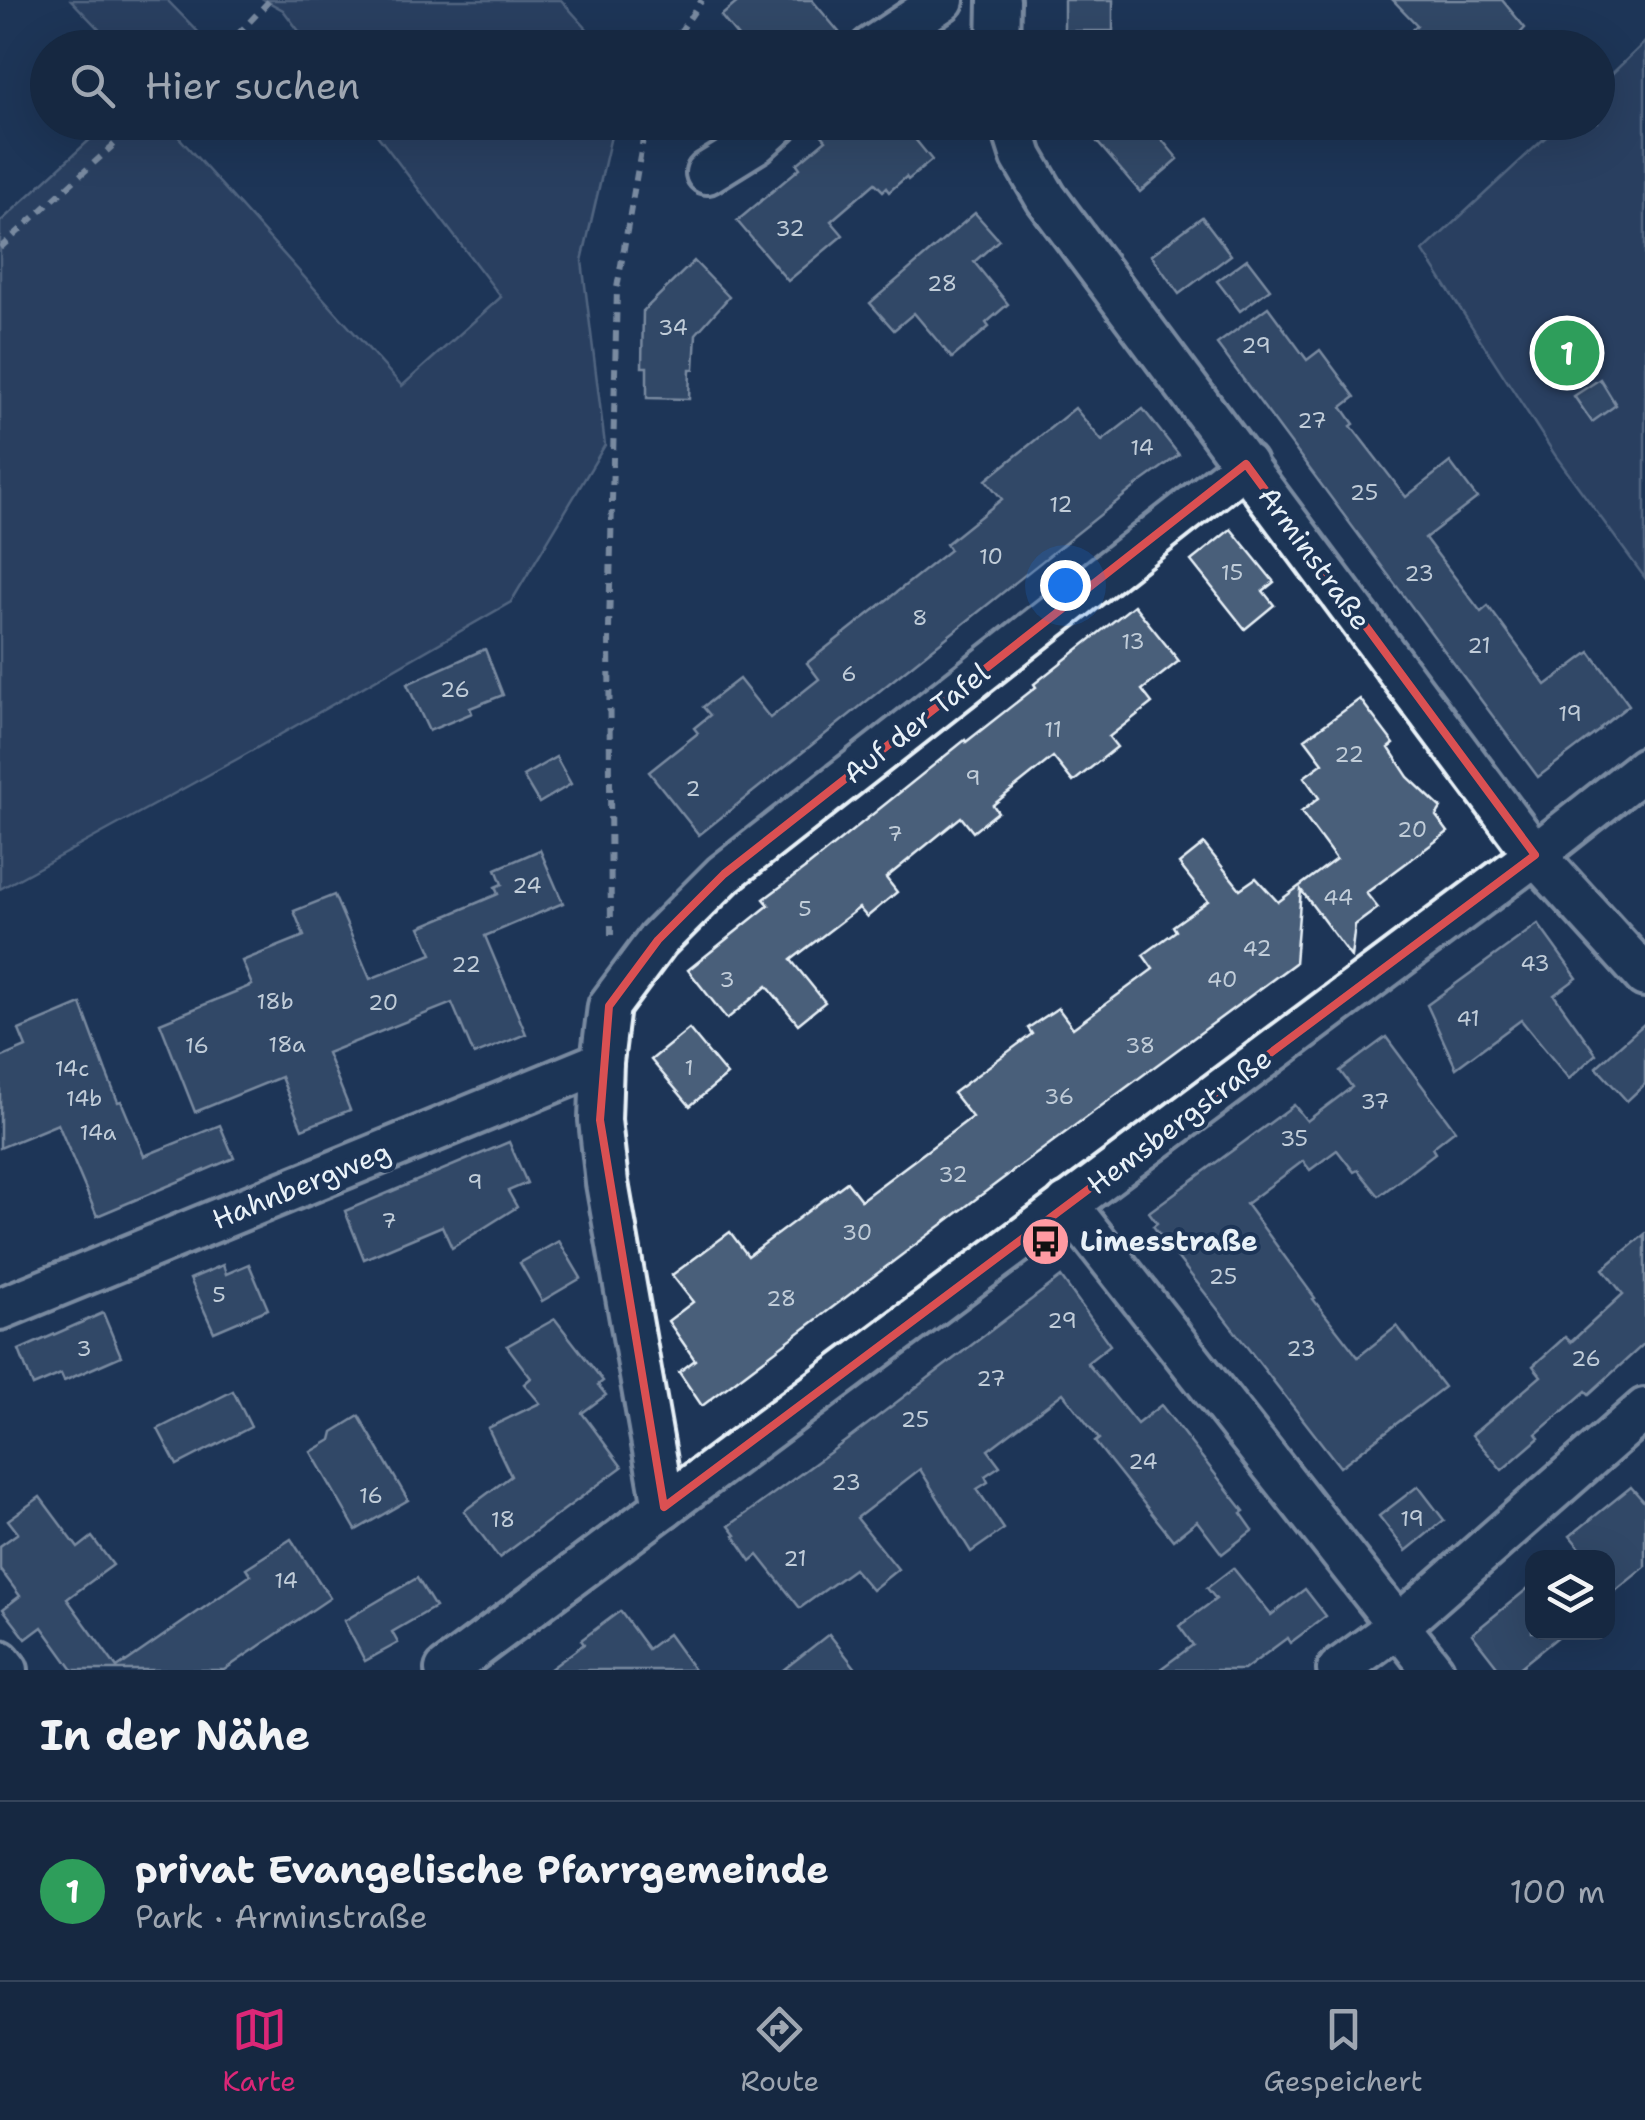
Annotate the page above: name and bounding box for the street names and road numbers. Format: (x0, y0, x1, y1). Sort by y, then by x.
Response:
street label: Arminstraße (1250, 479, 1380, 637)
street label: Auf der Tafel (835, 653, 998, 792)
street label: Hemsbergstraße (1079, 1039, 1279, 1203)
street label: Hahnbergweg (206, 1132, 396, 1238)

